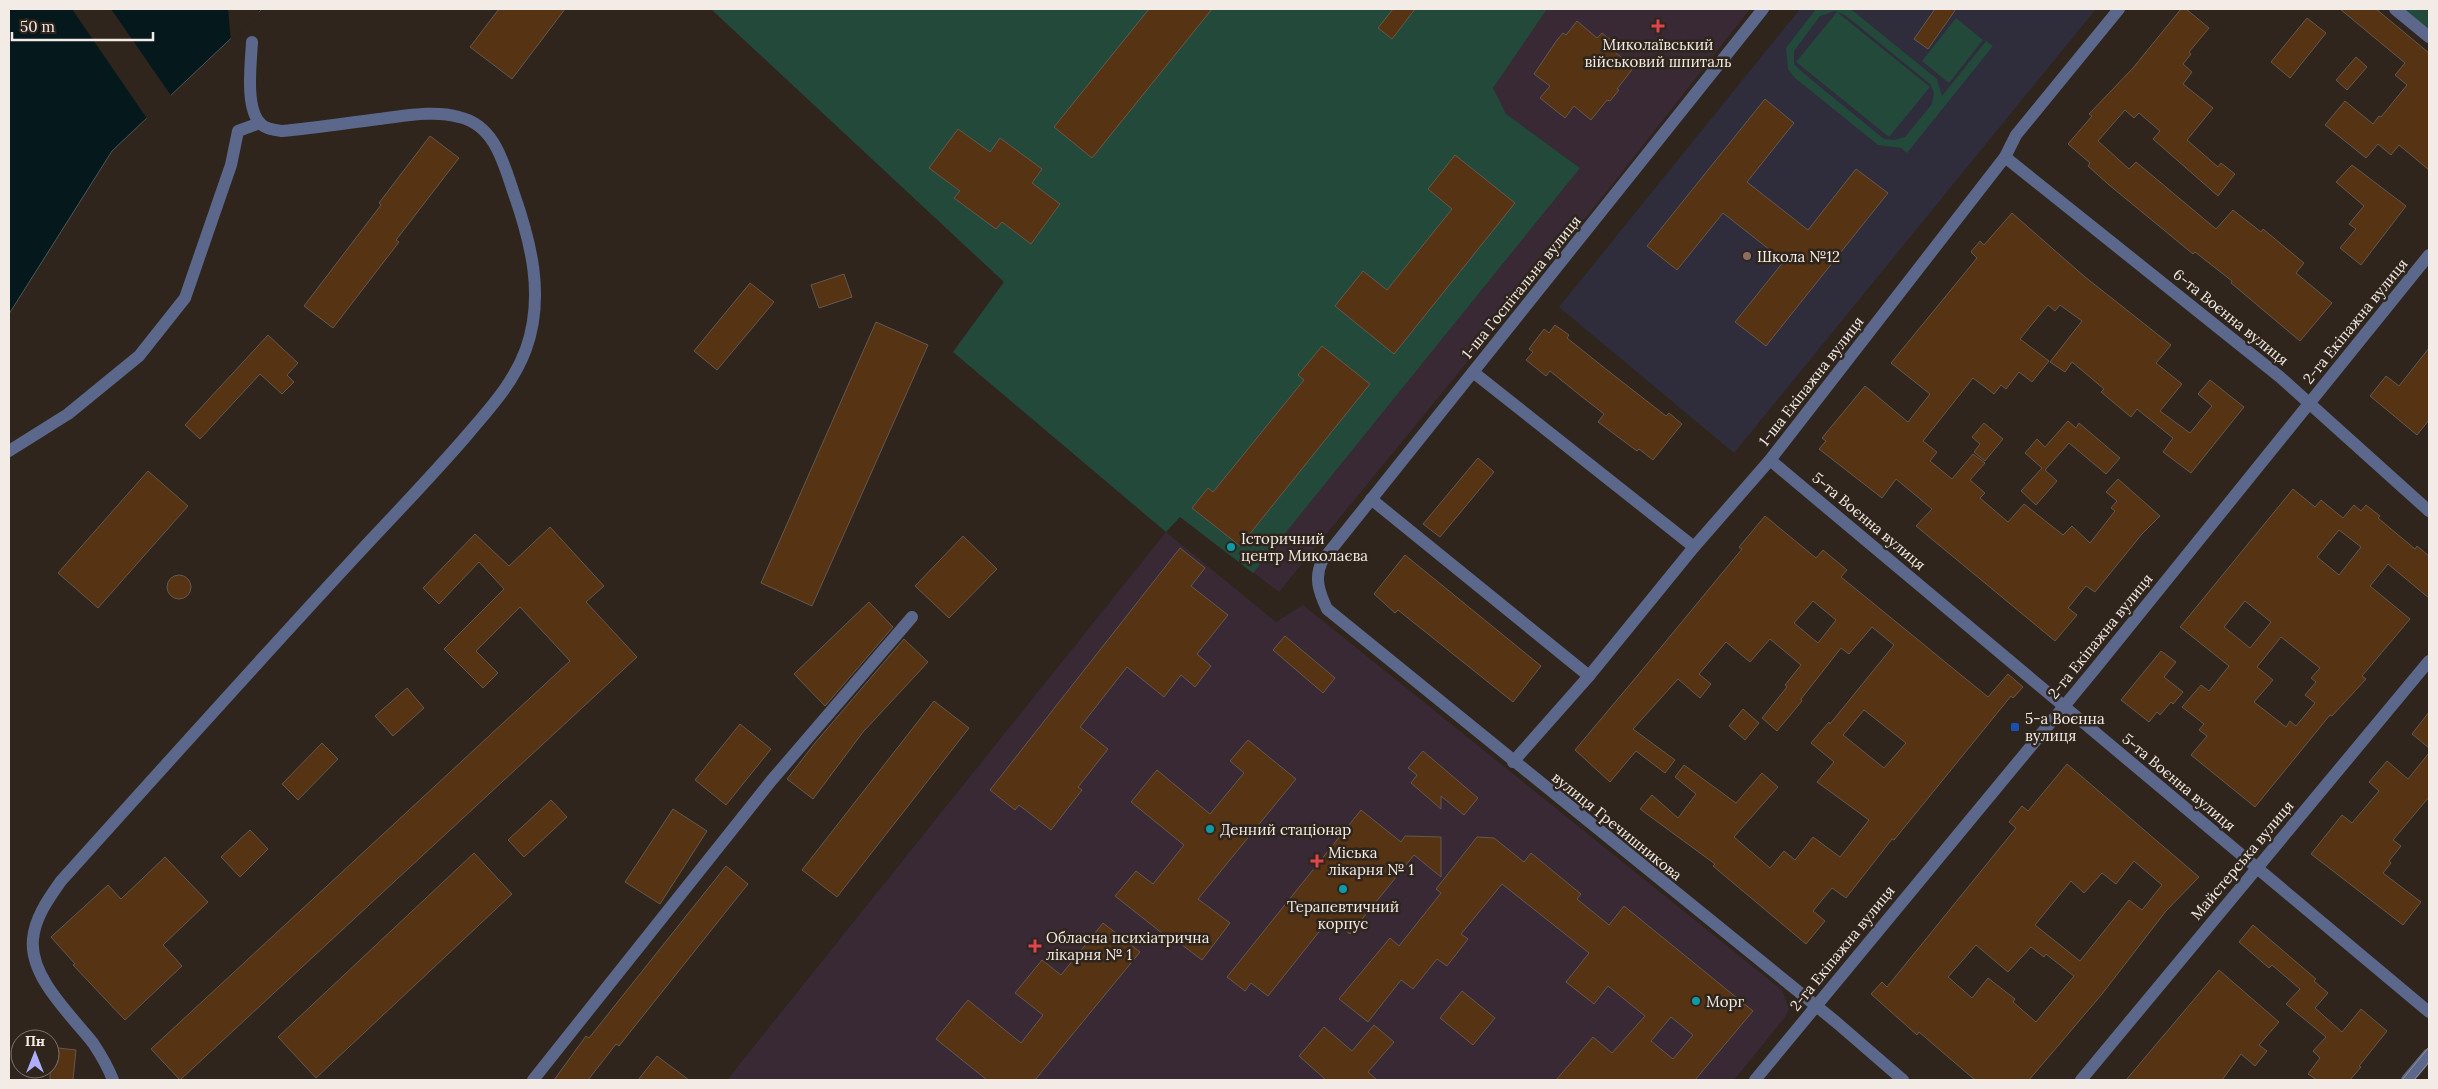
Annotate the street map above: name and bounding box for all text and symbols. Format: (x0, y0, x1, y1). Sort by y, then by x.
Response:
scale bar (12, 10, 154, 42)
text: 50 m (20, 17, 55, 36)
marker: Миколаївський військовий шпиталь (1651, 19, 1665, 33)
place label: Миколаївський військовий шпиталь (1584, 35, 1732, 71)
street label: 1-ша Госпітальна вулиця (1457, 211, 1585, 363)
place label: Школа №12 (1757, 247, 1840, 266)
marker: Школа №12 (1741, 250, 1753, 262)
street label: 2-га Екіпажна вулиця (2299, 254, 2411, 388)
street label: 6-та Воєнна вулиця (2169, 265, 2293, 369)
street label: 1-ша Екіпажна вулиця (1754, 312, 1868, 450)
street label: 5-та Воєнна вулиця (1808, 468, 1930, 574)
place label: Історичний центр Миколаєва (1241, 529, 1368, 565)
marker: Історичний центр Миколаєва (1225, 541, 1237, 553)
street label: 2-га Екіпажна вулиця (2044, 569, 2156, 703)
place label: 5-а Воєнна вулиця (2025, 709, 2105, 745)
marker: 5-а Воєнна вулиця (2009, 721, 2021, 733)
street label: 5-та Воєнна вулиця (2118, 729, 2240, 835)
street label: вулиця Гречишникова (1548, 768, 1686, 884)
street label: Майстерська вулиця (2186, 796, 2298, 924)
place label: Денний стаціонар (1220, 820, 1351, 839)
marker: Денний стаціонар (1204, 823, 1216, 835)
place label: Міська лікарня № 1 (1328, 843, 1414, 879)
marker: Міська лікарня № 1 (1310, 854, 1324, 868)
street label: 2-га Екіпажна вулиця (1786, 881, 1898, 1015)
marker: Терапевтичний корпус (1337, 883, 1349, 895)
place label: Терапевтичний корпус (1287, 897, 1399, 933)
place label: Обласна психіатрична лікарня № 1 (1046, 928, 1210, 964)
marker: Обласна психіатрична лікарня № 1 (1028, 939, 1042, 953)
place label: Морг (1706, 992, 1745, 1011)
marker: Морг (1690, 995, 1702, 1007)
north arrow (10, 1029, 60, 1079)
text: Пн (25, 1032, 45, 1050)

